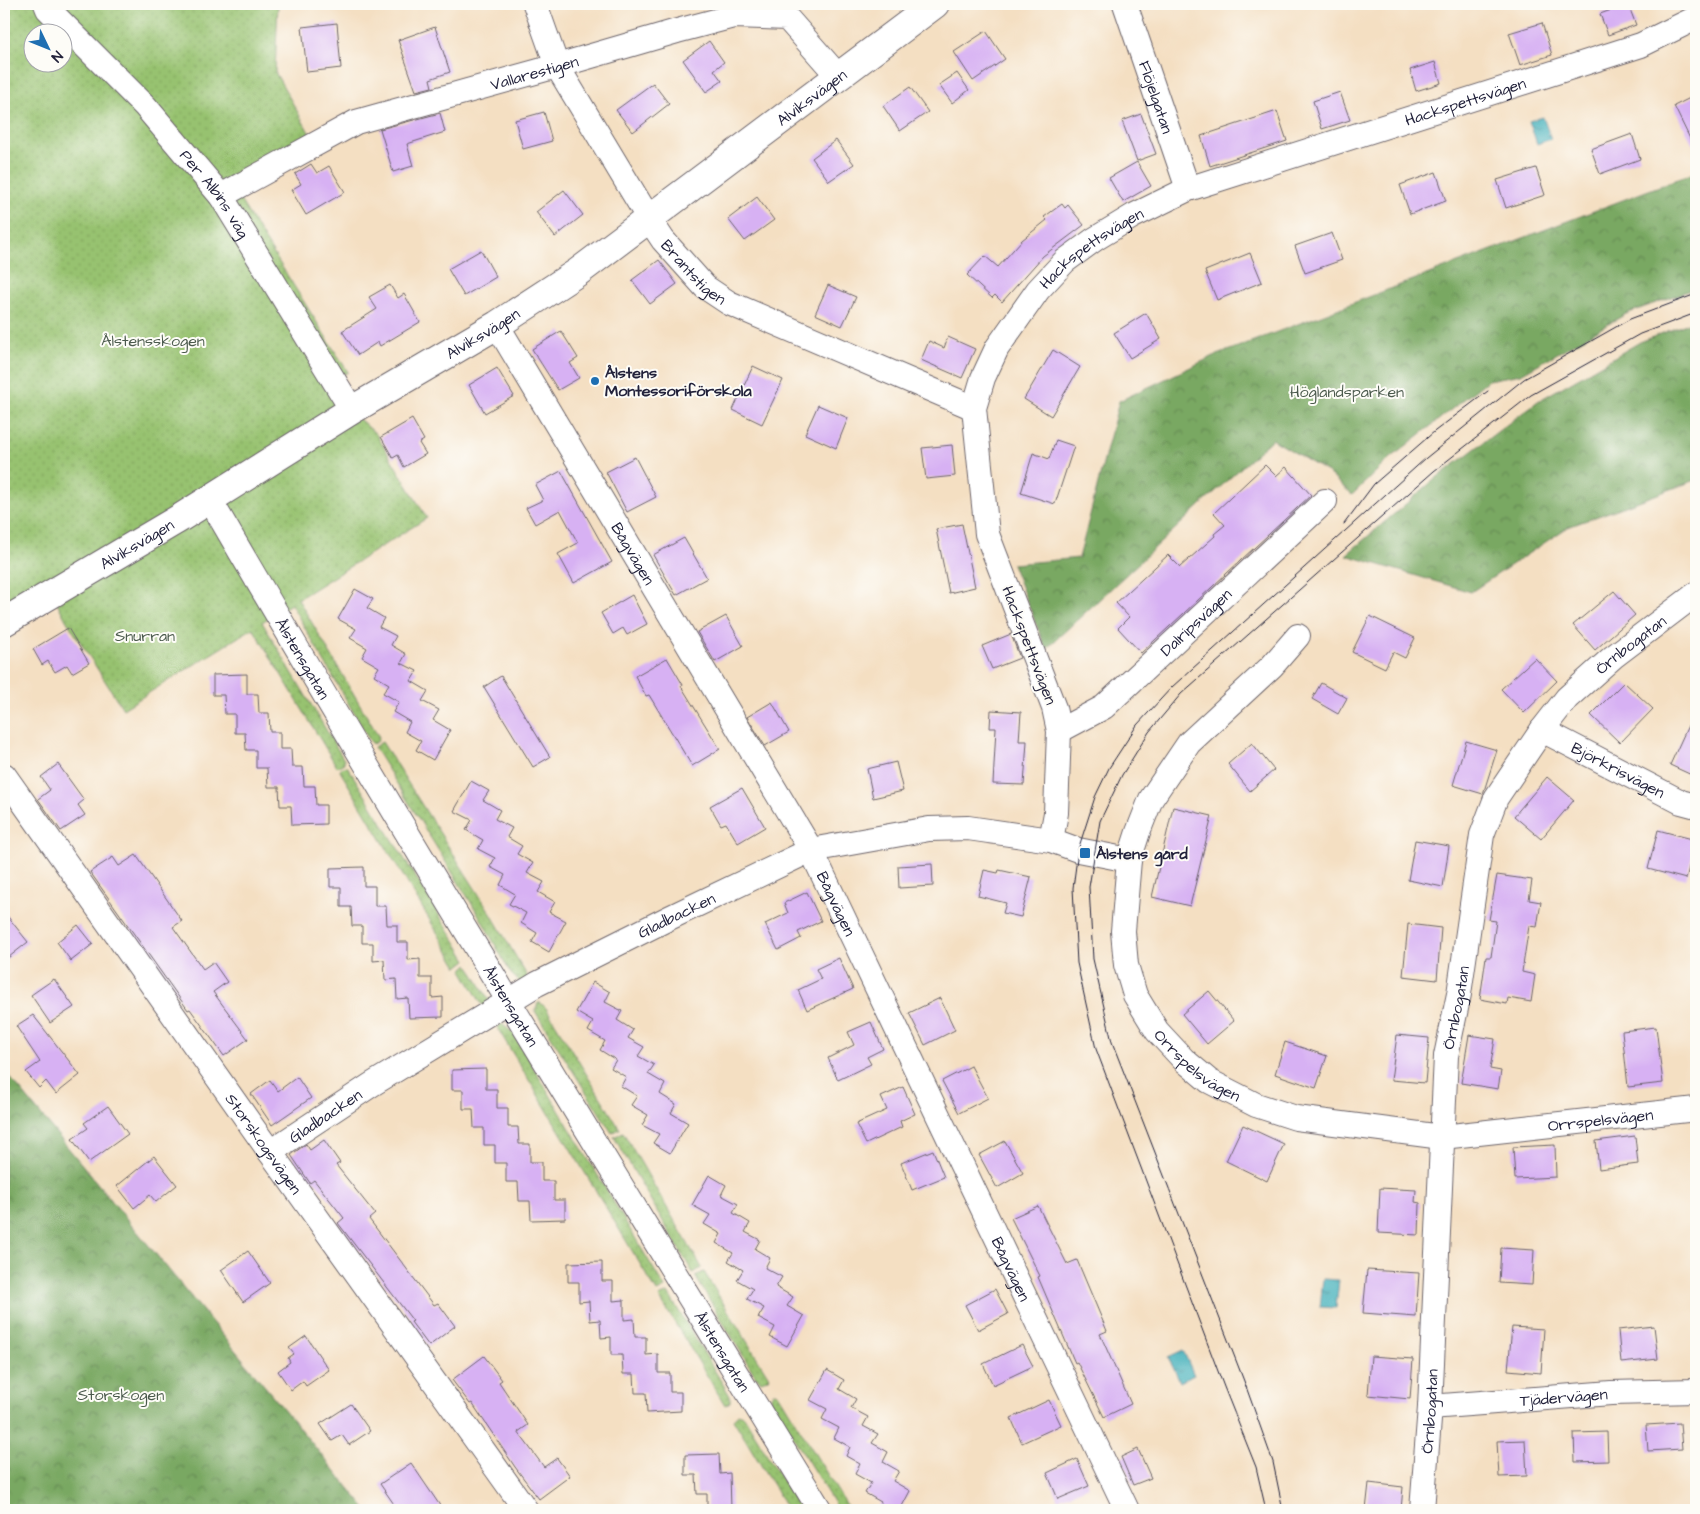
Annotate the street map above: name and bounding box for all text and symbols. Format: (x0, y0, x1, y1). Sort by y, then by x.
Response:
north arrow (22, 22, 72, 72)
text: N (46, 46, 67, 66)
street label: Vallarestigen (488, 50, 581, 96)
street label: Flöjelgatan (1133, 58, 1178, 136)
street label: Alviksvägen (772, 64, 851, 131)
street label: Hackspettsvägen (1402, 72, 1529, 131)
street label: Per Albins väg (174, 145, 254, 243)
street label: Hackspettsvägen (1034, 203, 1147, 294)
street label: Brantstigen (655, 235, 730, 310)
street label: Alviksvägen (442, 303, 524, 365)
park label: Ålstensskogen (101, 330, 205, 353)
place label: Ålstens Montessoriförskola (605, 362, 752, 402)
marker: Ålstens Montessoriförskola (589, 375, 601, 387)
park label: Höglandsparken (1290, 381, 1404, 404)
street label: Alviksvägen (96, 514, 178, 575)
street label: Bågvägen (606, 518, 660, 589)
street label: Hackspettsvägen (995, 583, 1062, 708)
street label: Dalripsvägen (1155, 584, 1237, 661)
street label: Örnbogatan (1591, 611, 1671, 680)
street label: Ålstensgatan (270, 614, 335, 704)
park label: Snurran (115, 625, 175, 647)
street label: Björkrisvägen (1567, 737, 1668, 804)
place label: Ålstens gård (1096, 843, 1189, 867)
marker: Ålstens gård (1078, 846, 1092, 860)
street label: Bågvägen (811, 868, 861, 940)
street label: Gladbacken (634, 887, 719, 944)
street label: Ålstensgatan (478, 962, 544, 1051)
street label: Örnbogatan (1438, 965, 1475, 1052)
street label: Orrspelsvägen (1149, 1025, 1244, 1107)
street label: Gladbacken (285, 1084, 366, 1149)
street label: Storskogsvägen (220, 1089, 307, 1199)
street label: Orrspelsvägen (1547, 1104, 1654, 1137)
street label: Bågvägen (986, 1233, 1035, 1305)
street label: Ålstensgatan (689, 1307, 755, 1396)
street label: Örnbogatan (1416, 1369, 1444, 1454)
street label: Tjädervägen (1519, 1383, 1608, 1412)
park label: Storskogen (78, 1384, 164, 1407)

